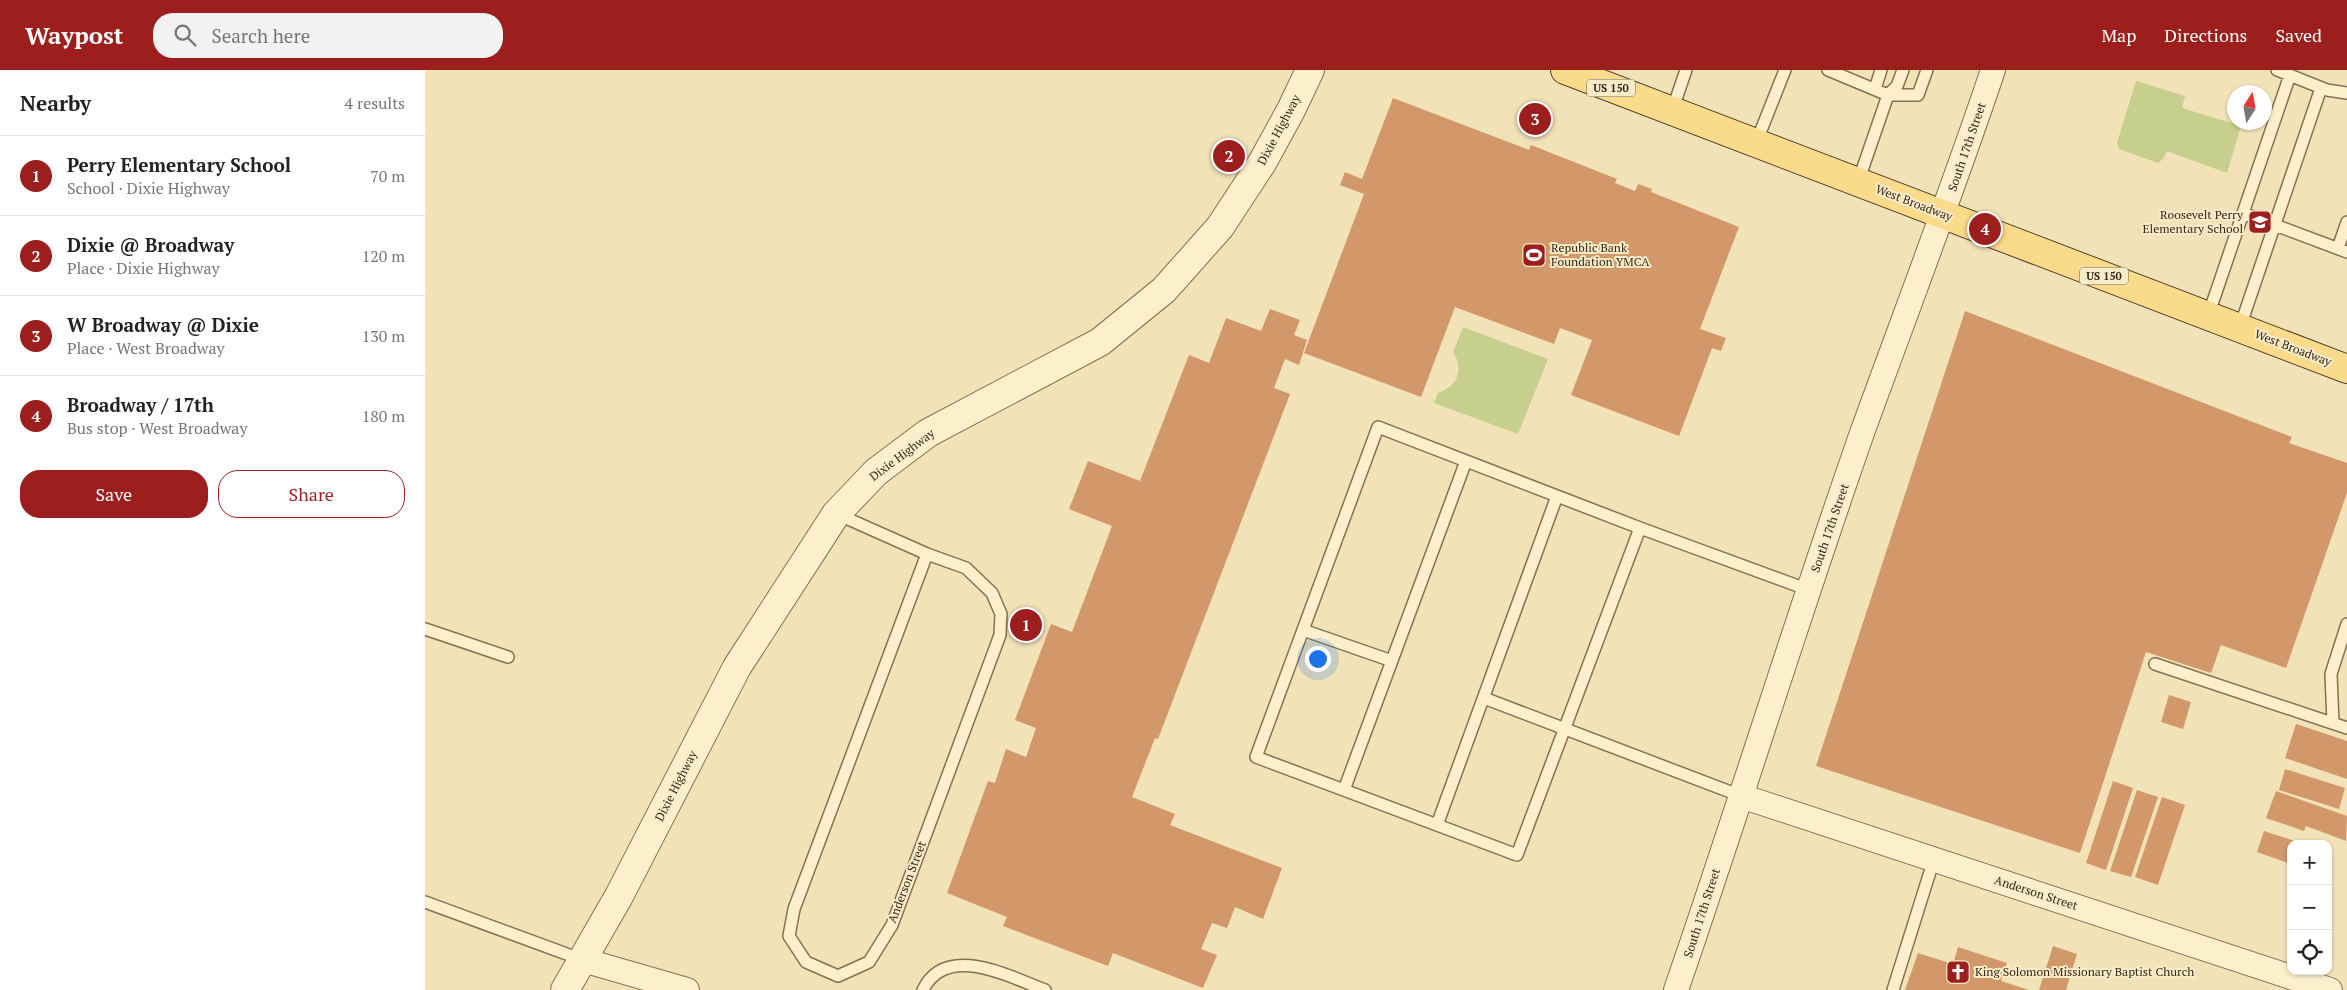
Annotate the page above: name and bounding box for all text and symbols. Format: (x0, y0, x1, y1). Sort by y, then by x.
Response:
search box (153, 13, 503, 58)
text: Waypost (25, 19, 123, 51)
icon: search (171, 21, 199, 49)
text: Search here (211, 23, 310, 48)
text: Map (2101, 23, 2136, 47)
text: Directions (2164, 23, 2247, 47)
text: Saved (2275, 23, 2322, 47)
road number: US 150 (1587, 80, 1635, 97)
north arrow (2227, 85, 2272, 130)
text: Nearby (20, 89, 91, 117)
street label: Dixie Highway (1254, 91, 1304, 167)
text: 4 results (345, 92, 405, 114)
pin: 3 (1519, 100, 1551, 138)
street label: South 17th Street (1944, 100, 1989, 193)
pin: 2 (1213, 137, 1245, 175)
text: Perry Elementary School (67, 152, 291, 177)
text: 1 (31, 165, 41, 187)
text: 70 m (370, 165, 405, 187)
text: School · Dixie Highway (67, 177, 230, 199)
street label: West Broadway (1874, 181, 1956, 224)
place label: Roosevelt Perry Elementary School (2143, 207, 2244, 236)
school or university icon: Roosevelt Perry Elementary School (2247, 209, 2273, 235)
pin: 4 (1969, 210, 2001, 248)
text: Dixie @ Broadway (67, 232, 234, 257)
place label: Republic Bank Foundation YMCA (1551, 240, 1650, 269)
sports icon: Republic Bank Foundation YMCA (1521, 242, 1547, 268)
text: 2 (31, 245, 41, 267)
text: 120 m (362, 245, 405, 267)
text: Place · Dixie Highway (67, 257, 220, 279)
road number: US 150 (2080, 268, 2128, 285)
text: W Broadway @ Dixie (67, 312, 259, 337)
text: 3 (31, 325, 41, 347)
text: 130 m (362, 325, 405, 347)
street label: West Broadway (2253, 326, 2335, 369)
text: Place · West Broadway (67, 337, 225, 359)
text: Broadway / 17th (67, 392, 214, 417)
text: 4 (31, 405, 41, 427)
text: 180 m (362, 405, 405, 427)
text: Bus stop · West Broadway (67, 417, 248, 439)
street label: Dixie Highway (866, 425, 938, 484)
button: Save (20, 470, 208, 518)
button: Share (218, 470, 405, 518)
street label: South 17th Street (1807, 481, 1852, 574)
pin: 1 (1010, 606, 1042, 644)
your location (1305, 646, 1331, 672)
street label: Dixie Highway (651, 747, 700, 824)
street label: Anderson Street (884, 838, 929, 925)
map controls (2287, 840, 2332, 975)
button: + (2287, 840, 2332, 885)
street label: South 17th Street (1680, 866, 1723, 959)
street label: Anderson Street (1993, 872, 2080, 913)
button: − (2287, 885, 2332, 930)
button: locate (2287, 930, 2332, 975)
church icon: King Solomon Missionary Baptist Church (1945, 959, 1971, 985)
place label: King Solomon Missionary Baptist Church (1975, 964, 2194, 979)

